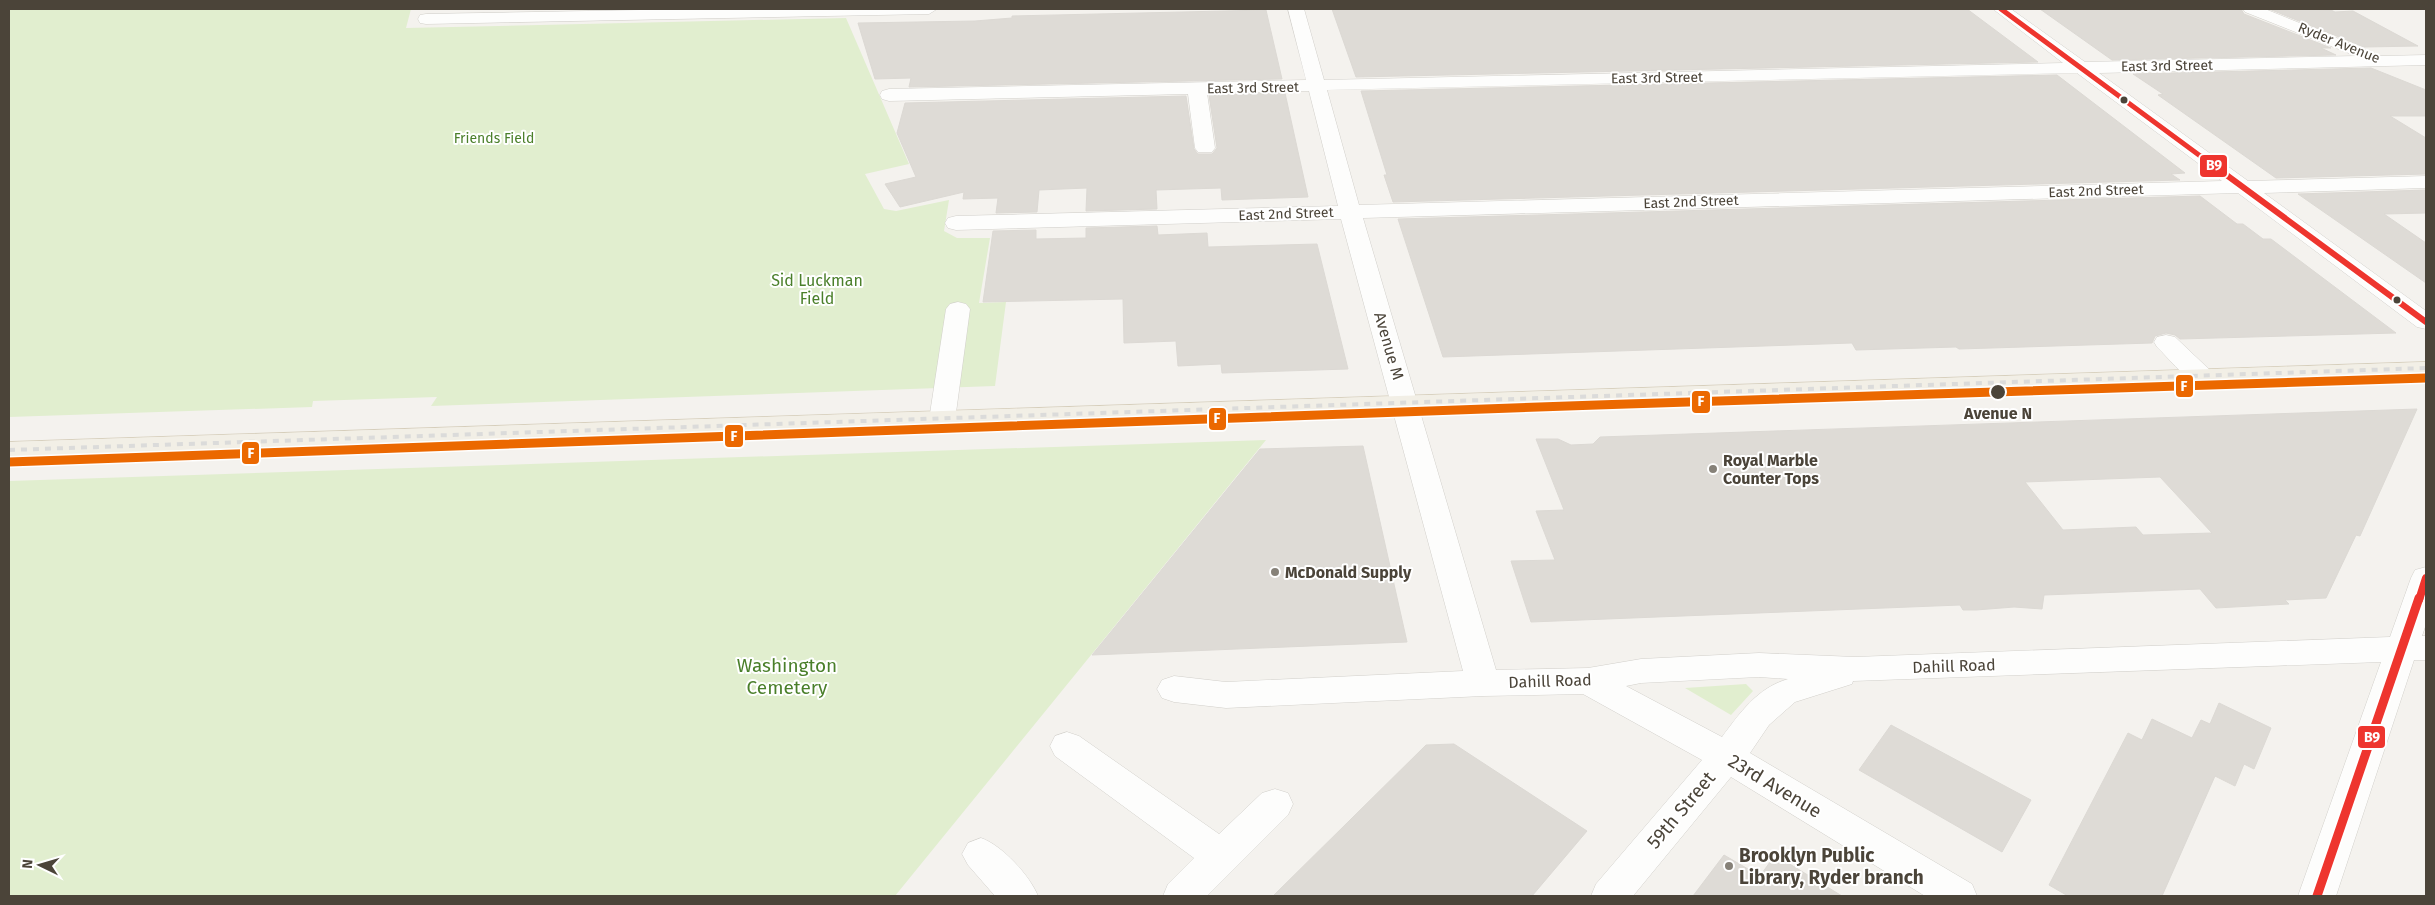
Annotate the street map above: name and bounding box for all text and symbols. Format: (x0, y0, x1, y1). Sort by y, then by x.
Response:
street label: Ryder Avenue (2296, 19, 2382, 67)
street label: East 3rd Street (2121, 57, 2214, 75)
street label: East 3rd Street (1611, 69, 1704, 87)
street label: East 3rd Street (1207, 79, 1300, 97)
unlabelled marker (2119, 95, 2129, 105)
park label: Friends Field (454, 130, 534, 147)
line badge: B9 (2199, 154, 2228, 178)
text: B9 (2206, 157, 2222, 174)
street label: East 2nd Street (2048, 181, 2145, 201)
street label: East 2nd Street (1643, 192, 1740, 212)
street label: East 2nd Street (1238, 204, 1335, 224)
park label: Sid Luckman Field (771, 271, 863, 308)
unlabelled marker (2392, 295, 2402, 305)
street label: Avenue M (1370, 310, 1408, 382)
line badge: F (2175, 374, 2194, 398)
text: F (2181, 378, 2188, 395)
marker: Avenue N (1989, 383, 2007, 401)
line badge: F (1691, 390, 1711, 414)
text: F (1698, 393, 1705, 410)
place label: Avenue N (1963, 404, 2032, 423)
line badge: F (1208, 407, 1227, 431)
text: F (1214, 410, 1221, 427)
line badge: F (724, 424, 744, 448)
text: F (731, 428, 738, 445)
line badge: F (241, 441, 260, 465)
text: F (248, 445, 255, 462)
place label: Royal Marble Counter Tops (1723, 451, 1819, 488)
marker: Royal Marble Counter Tops (1707, 463, 1719, 475)
place label: McDonald Supply (1285, 563, 1412, 582)
marker: McDonald Supply (1269, 566, 1281, 578)
park label: Washington Cemetery (737, 654, 837, 699)
street label: Dahill Road (1912, 655, 1996, 677)
street label: Dahill Road (1508, 670, 1592, 692)
line badge: B9 (2357, 725, 2386, 749)
text: B9 (2364, 729, 2380, 746)
street label: 23rd Avenue (1724, 749, 1826, 823)
street label: 59th Street (1642, 767, 1720, 853)
north arrow (15, 840, 65, 890)
place label: Brooklyn Public Library, Ryder branch (1739, 844, 1924, 889)
text: N (19, 859, 36, 869)
marker: Brooklyn Public Library, Ryder branch (1723, 860, 1735, 872)

